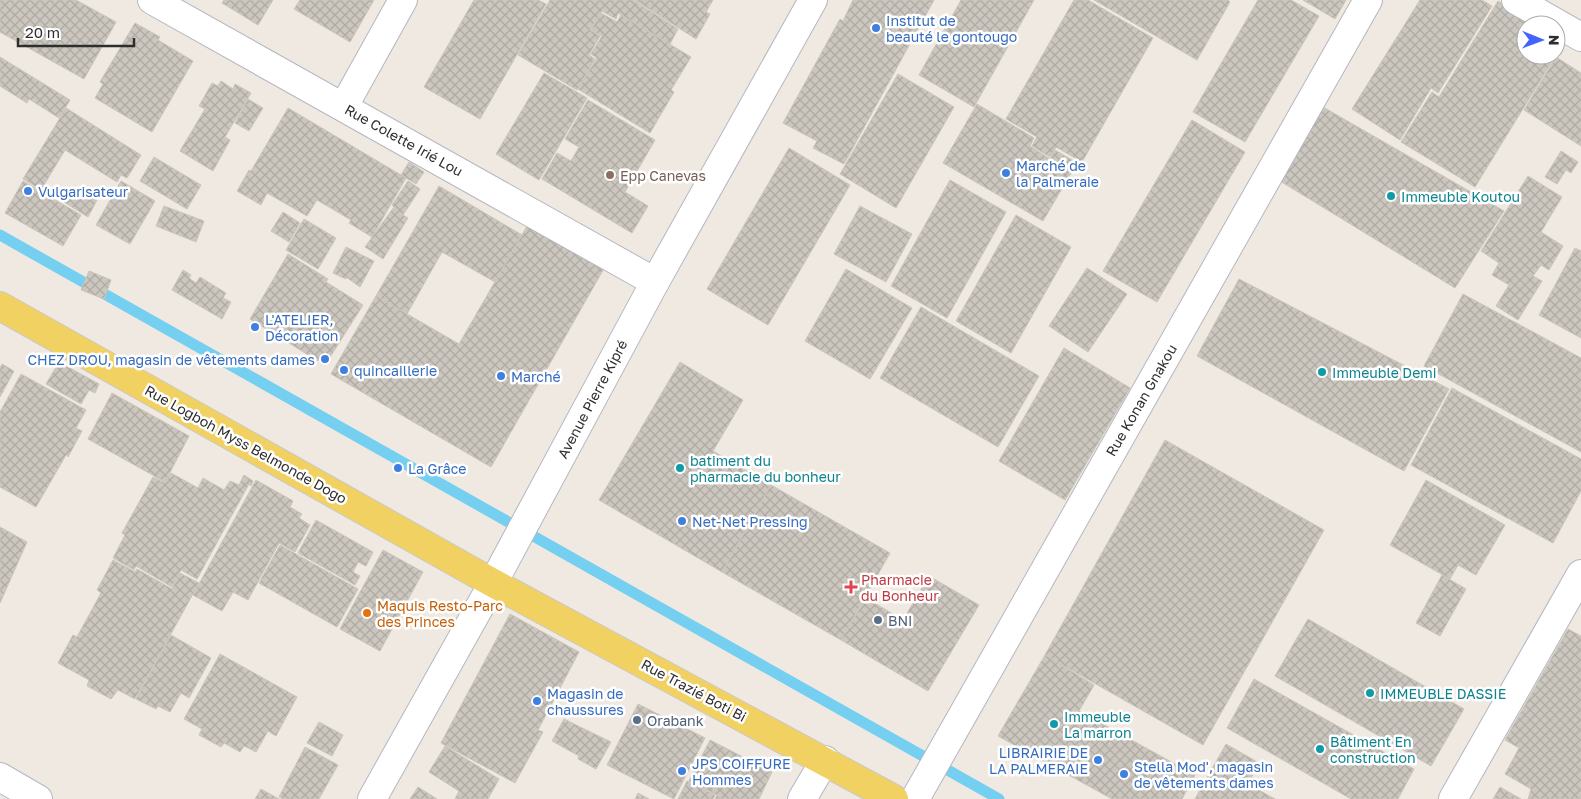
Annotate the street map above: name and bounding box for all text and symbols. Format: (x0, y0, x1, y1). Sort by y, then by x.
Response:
place label: Institut de beauté le gontougo (886, 12, 1017, 45)
scale bar (18, 15, 134, 47)
north arrow (1516, 15, 1566, 65)
marker: Institut de beauté le gontougo (870, 22, 882, 34)
text: 20 m (25, 23, 60, 41)
text: N (1546, 35, 1563, 46)
street label: Rue Colette Irié Lou (342, 100, 466, 180)
place label: Marché de la Palmeraie (1016, 157, 1099, 190)
place label: Epp Canevas (620, 167, 706, 184)
marker: Marché de la Palmeraie (1000, 167, 1012, 179)
marker: Epp Canevas (604, 169, 616, 181)
place label: Vulgarisateur (38, 183, 129, 200)
marker: Vulgarisateur (22, 185, 34, 197)
place label: Immeuble Koutou (1401, 188, 1520, 205)
marker: Immeuble Koutou (1385, 190, 1397, 202)
place label: L'ATELIER, Décoration (265, 311, 338, 344)
marker: L'ATELIER, Décoration (249, 321, 261, 333)
street label: Avenue Pierre Kipré (554, 337, 630, 461)
street label: Rue Konan Gnakou (1102, 341, 1180, 459)
place label: CHEZ DROU, magasin de vêtements dames (28, 351, 315, 368)
marker: CHEZ DROU, magasin de vêtements dames (319, 353, 331, 365)
place label: quincaillerie (354, 362, 437, 379)
marker: quincaillerie (338, 364, 350, 376)
place label: Immeuble Demi (1332, 364, 1436, 381)
marker: Immeuble Demi (1316, 366, 1328, 378)
place label: Marché (511, 368, 561, 385)
marker: Marché (495, 370, 507, 382)
street label: Rue Logboh Myss Belmonde Dogo (142, 381, 350, 507)
place label: batiment du pharmacie du bonheur (690, 452, 841, 485)
place label: La Grâce (408, 460, 466, 477)
marker: La Grâce (392, 462, 404, 474)
marker: batiment du pharmacie du bonheur (674, 462, 686, 474)
place label: Net-Net Pressing (692, 513, 808, 530)
marker: Net-Net Pressing (676, 515, 688, 527)
place label: Pharmacie du Bonheur (861, 571, 939, 604)
marker: Pharmacie du Bonheur (845, 581, 857, 593)
place label: Maquis Resto-Parc des Princes (377, 597, 503, 630)
marker: Maquis Resto-Parc des Princes (361, 607, 373, 619)
place label: BNI (888, 612, 912, 629)
marker: BNI (872, 614, 884, 626)
street label: Rue Trazié Boti Bi (639, 655, 749, 725)
place label: Magasin de chaussures (547, 685, 624, 718)
place label: IMMEUBLE DASSIE (1380, 685, 1506, 702)
marker: IMMEUBLE DASSIE (1364, 687, 1376, 699)
marker: Magasin de chaussures (531, 695, 543, 707)
place label: Immeuble La marron (1064, 708, 1132, 741)
place label: Orabank (647, 712, 704, 729)
marker: Orabank (631, 714, 643, 726)
marker: Immeuble La marron (1048, 718, 1060, 730)
place label: Bâtiment En construction (1330, 733, 1416, 766)
marker: Bâtiment En construction (1314, 743, 1326, 755)
place label: LIBRAIRIE DE LA PALMERAIE (989, 744, 1088, 777)
marker: LIBRAIRIE DE LA PALMERAIE (1092, 754, 1104, 766)
place label: JPS COIFFURE Hommes (692, 755, 791, 788)
place label: Stella Mod', magasin de vêtements dames (1134, 758, 1274, 791)
marker: JPS COIFFURE Hommes (676, 765, 688, 777)
marker: Stella Mod', magasin de vêtements dames (1118, 768, 1130, 780)

